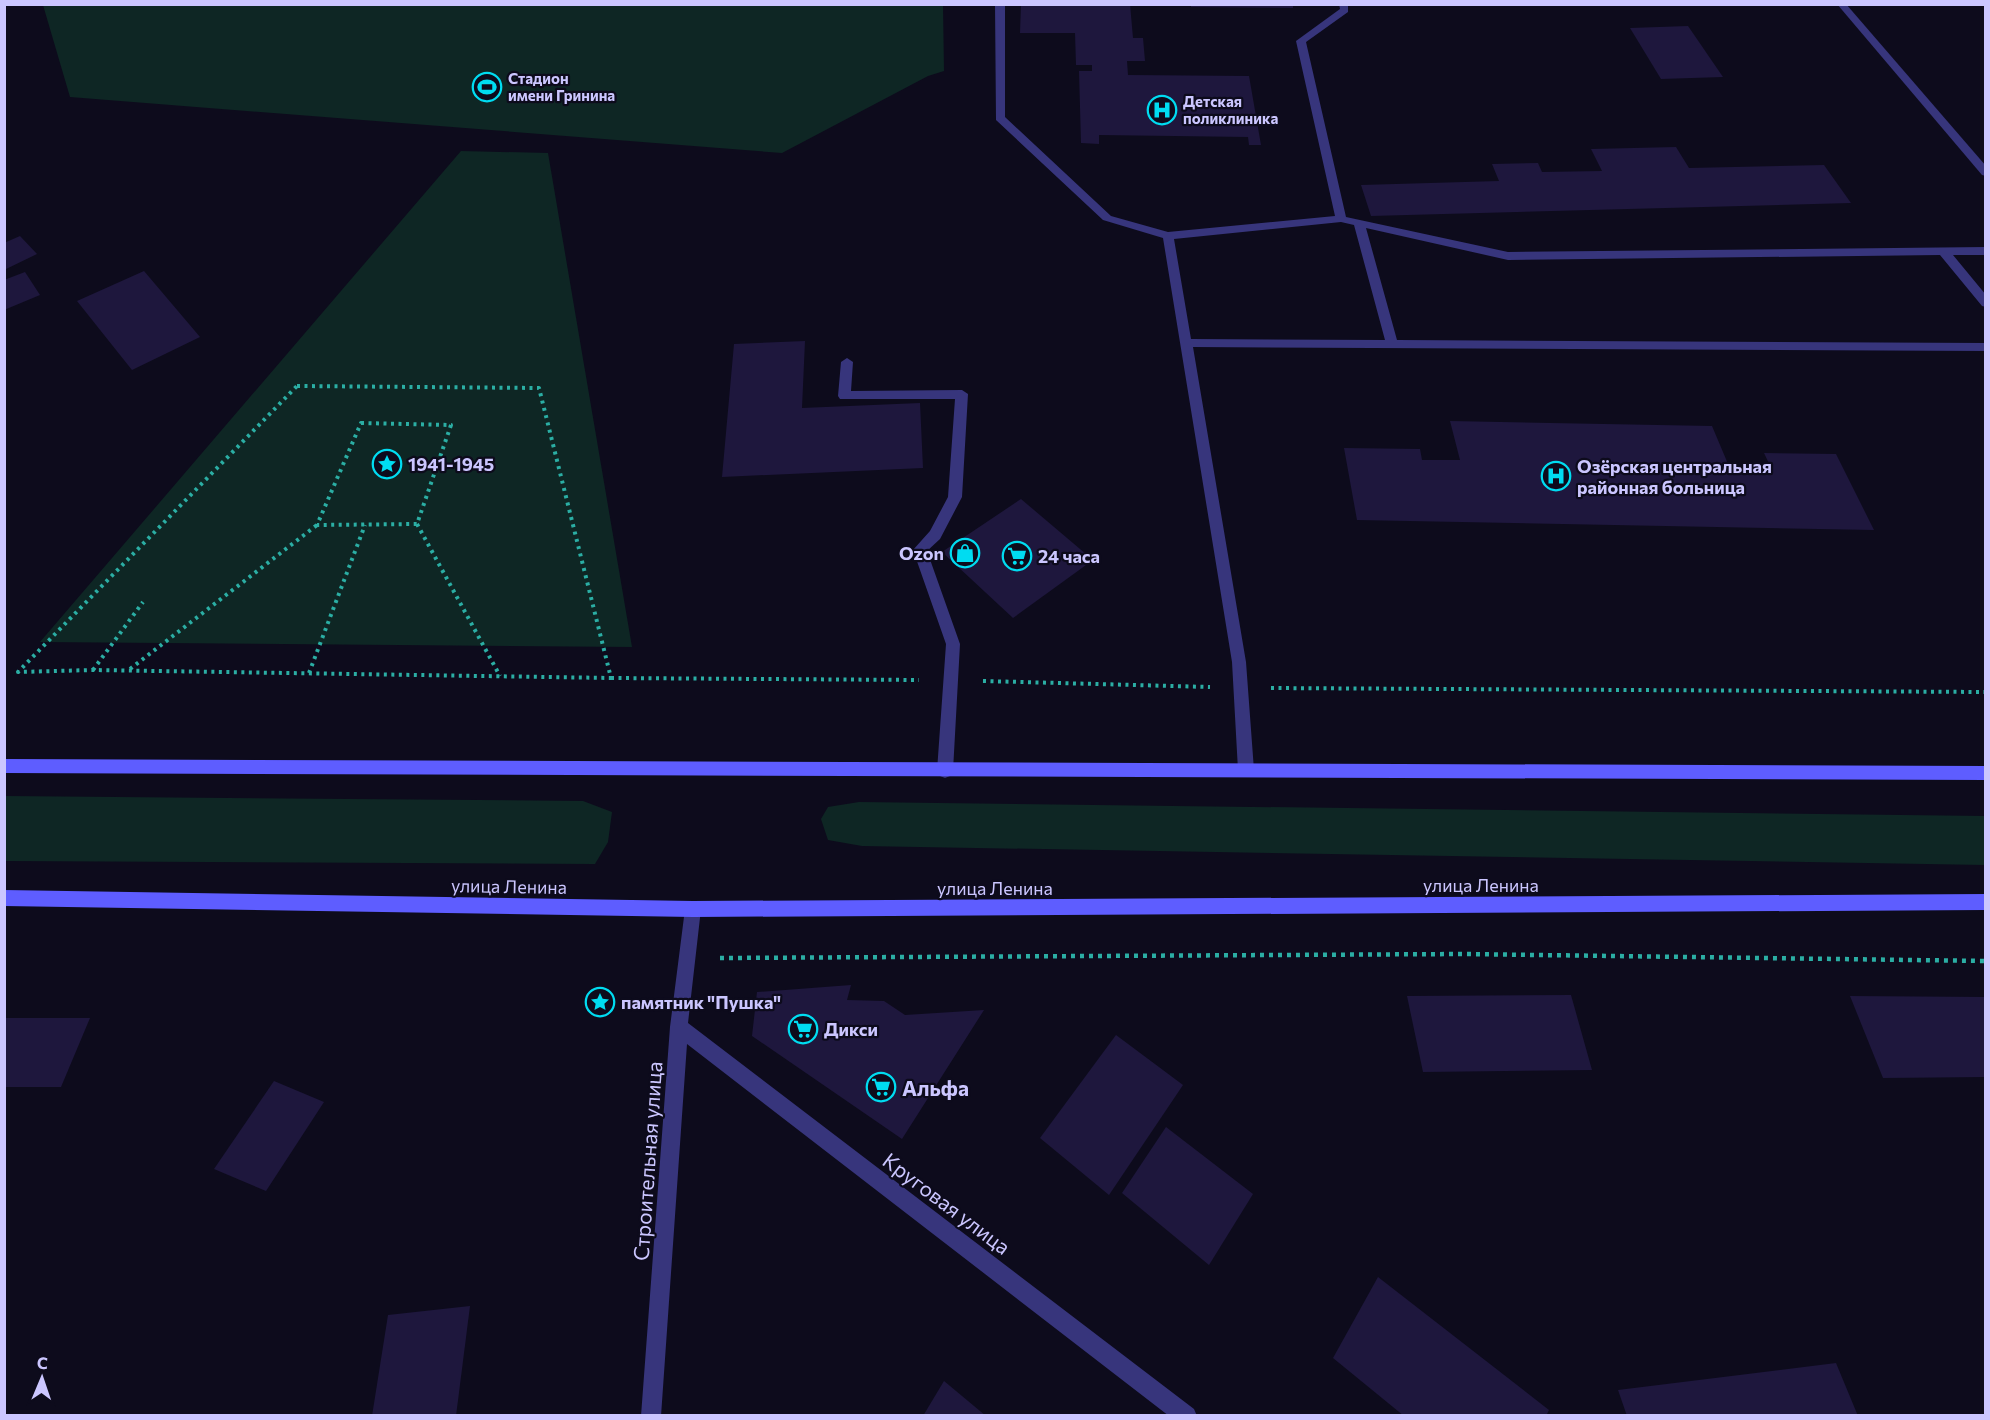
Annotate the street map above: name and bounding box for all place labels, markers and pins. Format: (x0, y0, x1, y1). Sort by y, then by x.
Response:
place label: Стадион имени Гринина (508, 69, 615, 104)
sports icon: Стадион имени Гринина (471, 71, 503, 103)
place label: Детская поликлиника (1183, 92, 1278, 127)
hospital icon: Детская поликлиника (1146, 94, 1178, 126)
place icon: 1941-1945 (371, 448, 403, 480)
place label: 1941-1945 (408, 453, 494, 475)
place label: Озёрская центральная районная больница (1577, 455, 1772, 498)
hospital icon: Озёрская центральная районная больница (1540, 460, 1572, 492)
shop icon: Ozon (949, 537, 981, 569)
supermarket icon: 24 часа (1001, 540, 1033, 572)
place label: Ozon (899, 542, 944, 564)
place label: 24 часа (1038, 545, 1100, 567)
place icon: памятник "Пушка" (584, 986, 616, 1018)
place label: памятник "Пушка" (621, 991, 781, 1013)
supermarket icon: Дикси (787, 1013, 819, 1045)
place label: Дикси (824, 1018, 878, 1040)
supermarket icon: Альфа (865, 1071, 897, 1103)
place label: Альфа (902, 1075, 969, 1100)

